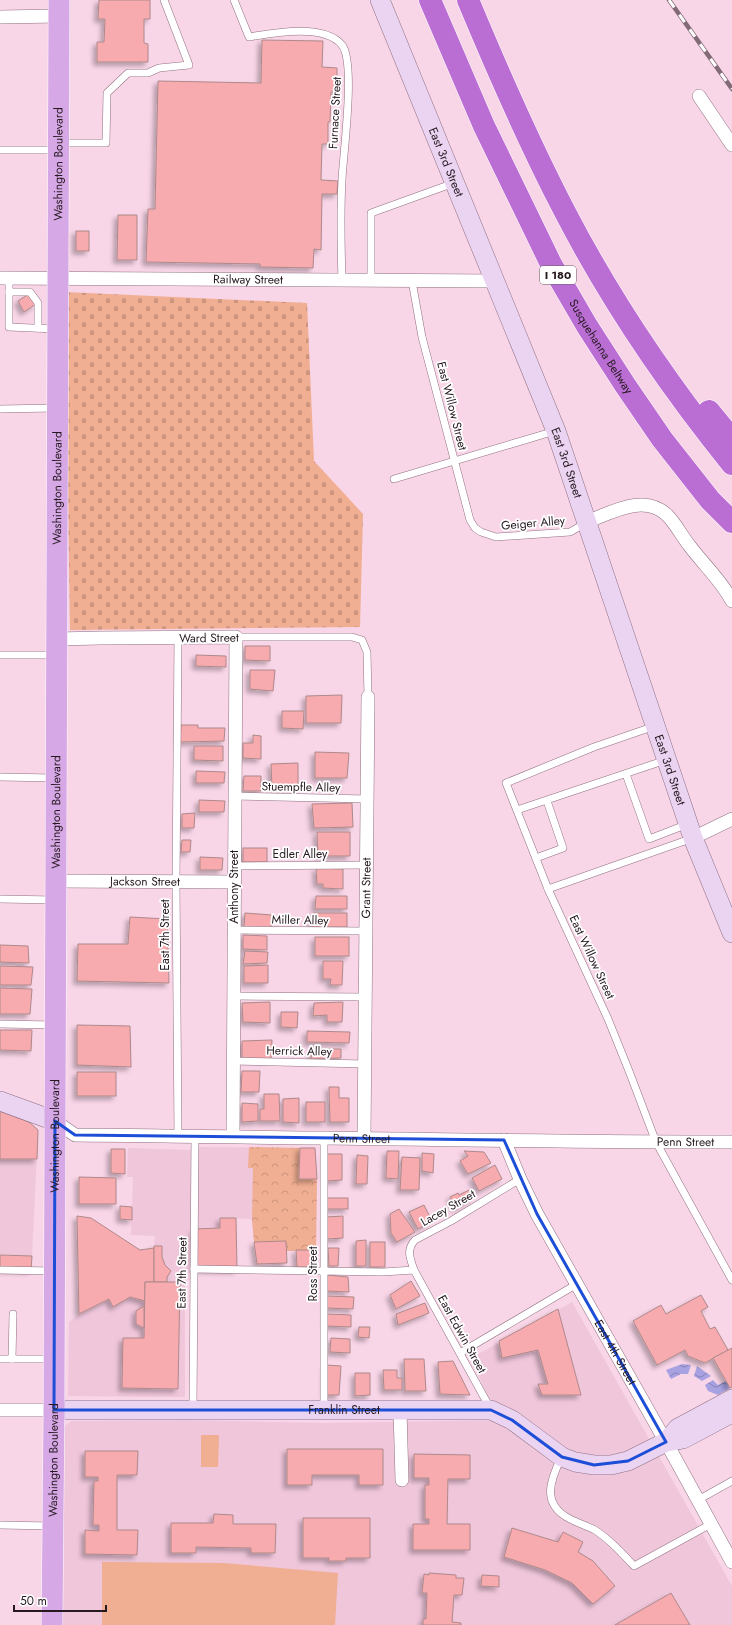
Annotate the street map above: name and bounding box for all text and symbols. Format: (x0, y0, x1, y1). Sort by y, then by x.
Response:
street label: Furnace Street (324, 76, 346, 150)
street label: Washington Boulevard (49, 107, 68, 221)
street label: East 3rd Street (424, 125, 468, 200)
road number: I 180 (540, 266, 576, 284)
street label: Railway Street (213, 270, 283, 289)
street label: Susquehanna Beltway (564, 296, 638, 398)
street label: East Willow Street (432, 360, 472, 452)
street label: East 3rd Street (546, 425, 587, 501)
street label: Washington Boulevard (48, 431, 66, 545)
street label: Geiger Alley (500, 511, 566, 535)
street label: Ward Street (179, 628, 239, 648)
street label: East 3rd Street (650, 732, 690, 808)
street label: Washington Boulevard (47, 755, 65, 869)
street label: Stuempfle Alley (261, 777, 341, 797)
street label: Edler Alley (273, 845, 328, 863)
street label: Anthony Street (225, 850, 243, 924)
street label: Grant Street (357, 857, 376, 918)
street label: Jackson Street (108, 872, 180, 891)
street label: East 7th Street (156, 899, 174, 971)
street label: Miller Alley (271, 911, 329, 930)
street label: East Willow Street (565, 912, 619, 1002)
street label: Herrick Alley (266, 1041, 333, 1061)
street label: Washington Boulevard (46, 1079, 64, 1193)
street label: Penn Street (333, 1129, 390, 1148)
street label: Penn Street (657, 1133, 714, 1151)
street label: Lacey Street (417, 1185, 479, 1231)
street label: East 7th Street (172, 1237, 192, 1309)
street label: Ross Street (304, 1246, 322, 1302)
street label: East Edwin Street (433, 1292, 491, 1376)
street label: East 4th Street (590, 1316, 641, 1388)
street label: Franklin Street (308, 1401, 380, 1419)
street label: Washington Boulevard (44, 1403, 63, 1517)
scale bar (14, 1587, 106, 1613)
text: 50 m (20, 1592, 47, 1610)

